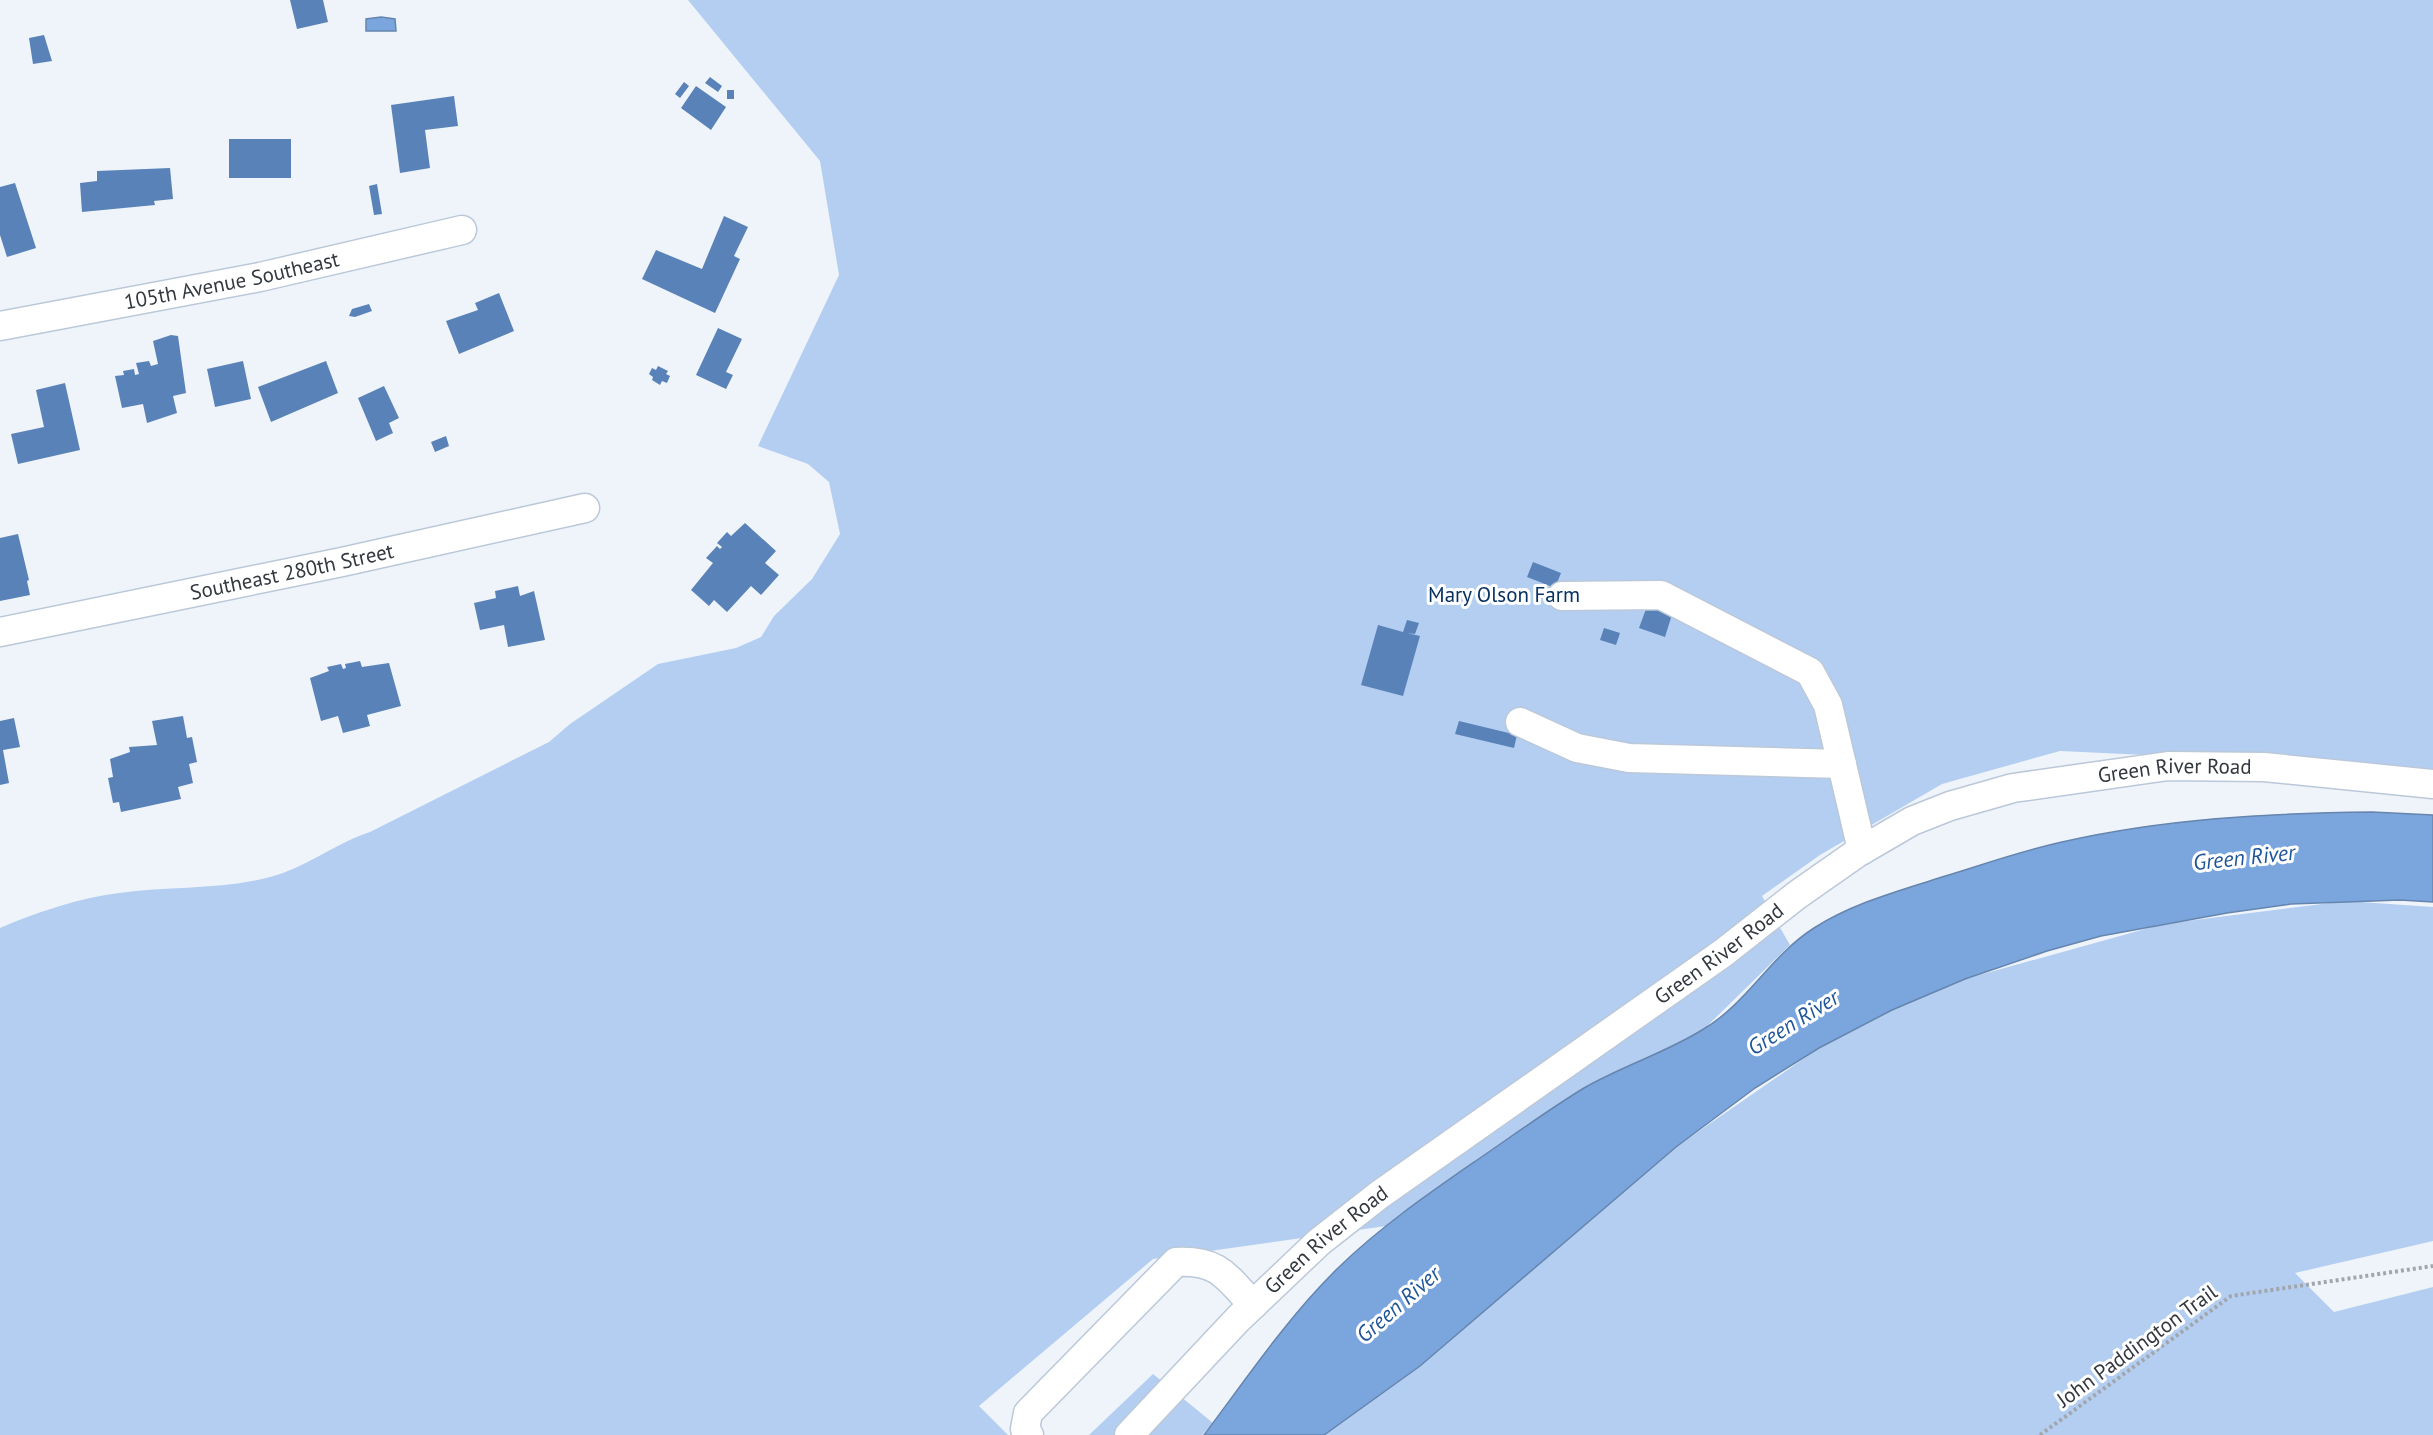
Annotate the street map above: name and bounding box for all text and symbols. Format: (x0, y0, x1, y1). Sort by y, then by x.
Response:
street label: 105th Avenue Southeast (122, 245, 342, 315)
street label: Southeast 280th Street (188, 537, 396, 606)
park label: Mary Olson Farm (1428, 581, 1580, 608)
street label: Green River Road (2096, 752, 2252, 789)
water label: Green River (2192, 838, 2298, 876)
street label: Green River Road (1649, 897, 1789, 1010)
water label: Green River (1742, 982, 1845, 1061)
street label: Green River Road (1259, 1179, 1393, 1300)
water label: Green River (1350, 1259, 1447, 1348)
street label: John Paddington Trail (2050, 1278, 2222, 1413)

